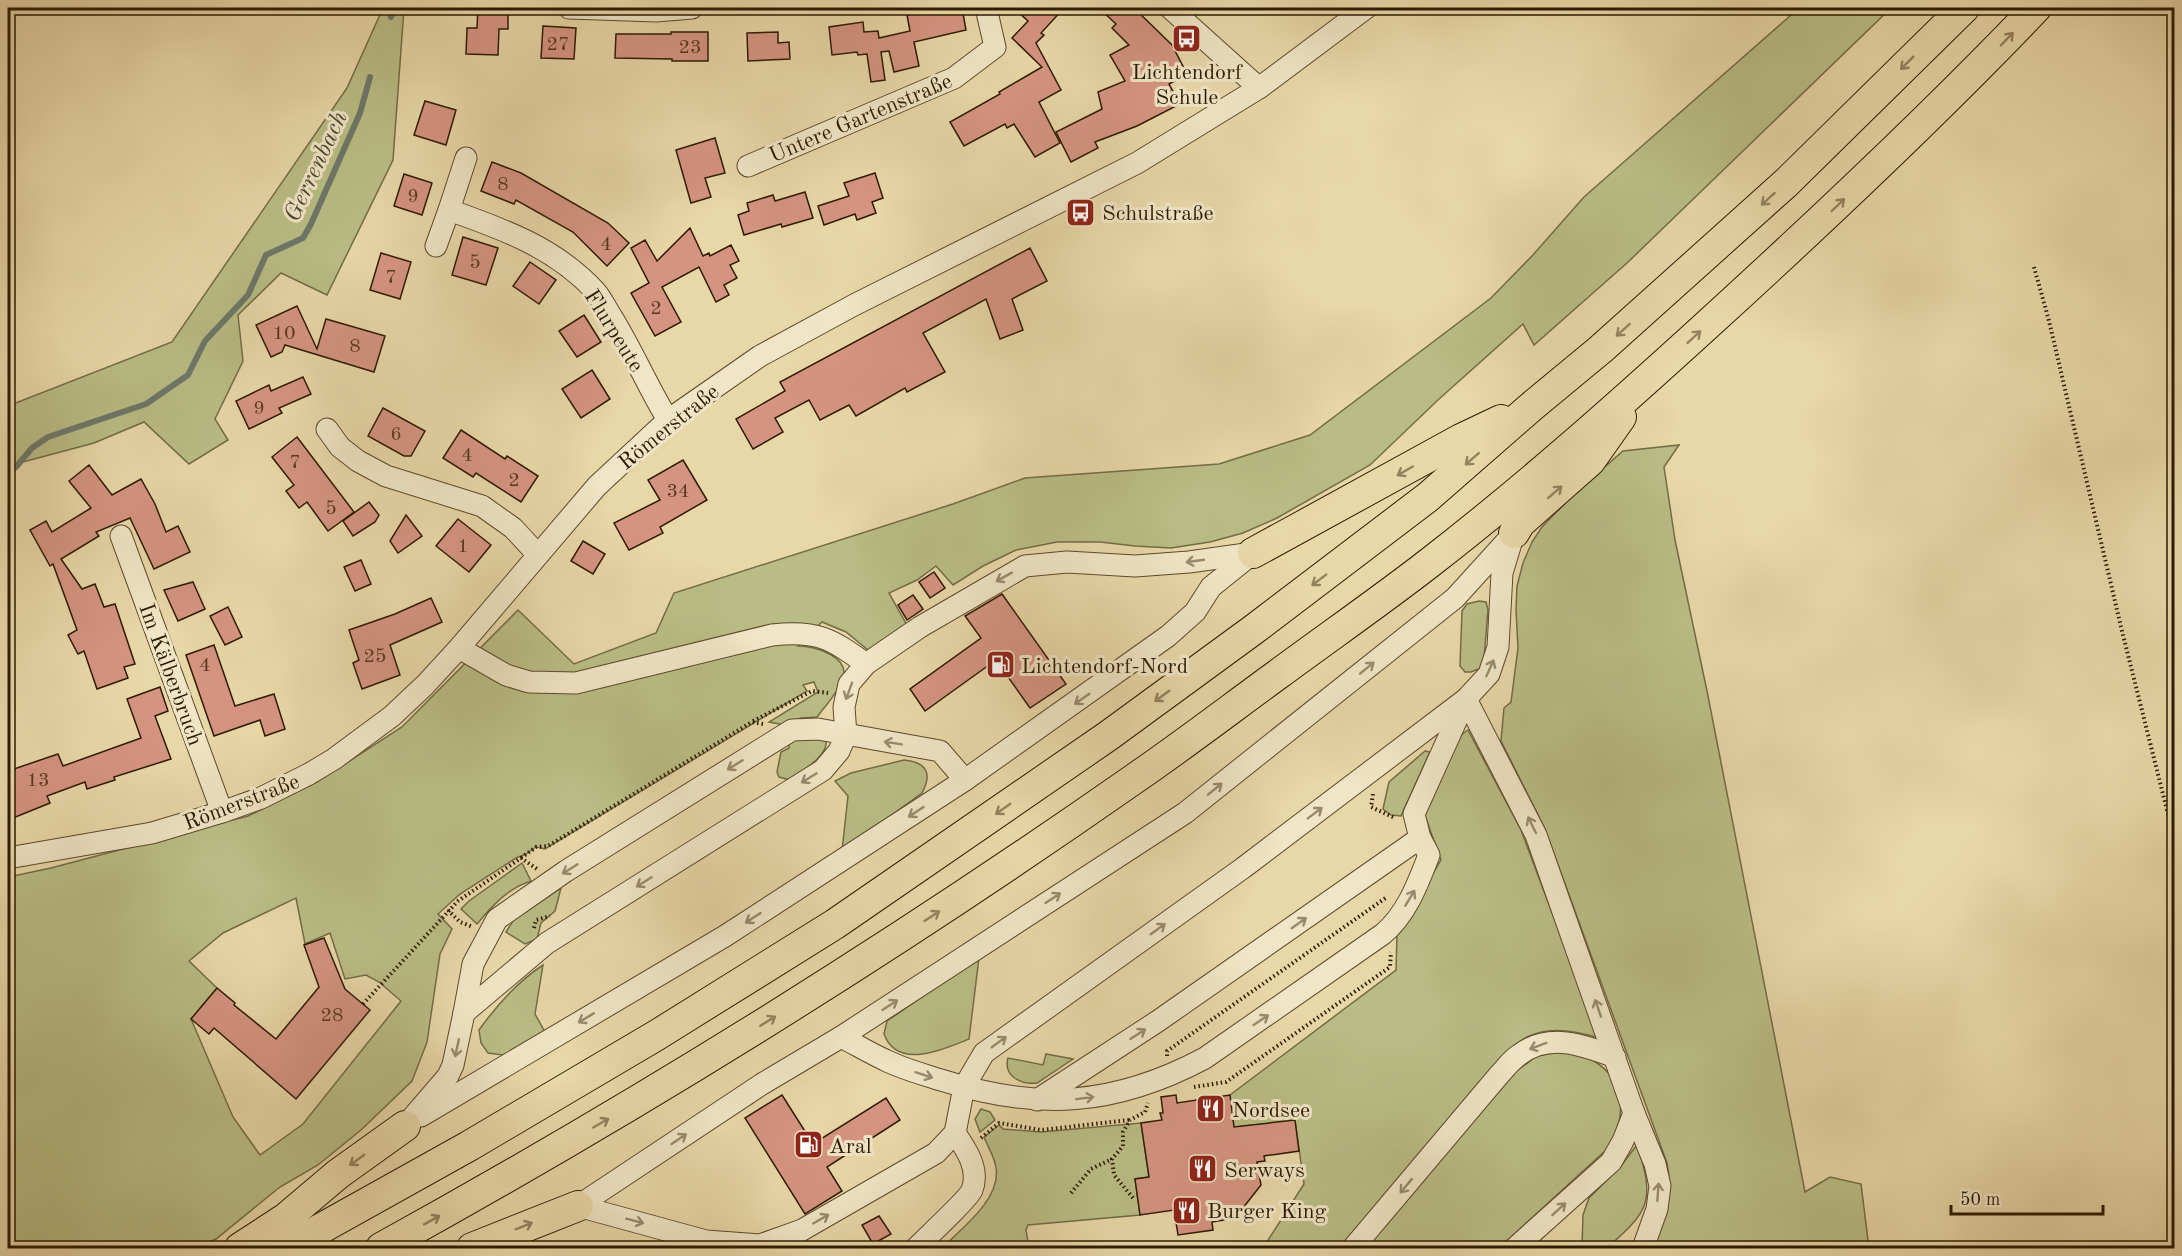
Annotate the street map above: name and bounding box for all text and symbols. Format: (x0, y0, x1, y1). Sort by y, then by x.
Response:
bus stop icon: Lichtendorf Schule (1171, 23, 1203, 55)
one-way arrow (1999, 32, 2013, 47)
house number: 27 (546, 35, 570, 55)
house number: 23 (678, 38, 702, 58)
one-way arrow (1900, 56, 1915, 71)
place label: Lichtendorf Schule (1132, 62, 1243, 109)
street label: Untere Gartenstraße (766, 70, 955, 167)
water label: Gerrenbach (281, 108, 353, 226)
house number: 8 (497, 175, 509, 195)
house number: 9 (407, 187, 419, 207)
one-way arrow (1761, 192, 1776, 206)
bus stop icon: Schulstraße (1065, 196, 1097, 228)
one-way arrow (1830, 198, 1845, 213)
place label: Schulstraße (1102, 203, 1214, 225)
house number: 4 (600, 235, 612, 255)
house number: 5 (469, 253, 481, 273)
house number: 7 (385, 268, 397, 288)
street label: Flurpeute (579, 286, 647, 376)
house number: 2 (650, 299, 662, 319)
one-way arrow (1616, 323, 1631, 337)
house number: 10 (272, 324, 296, 344)
one-way arrow (1686, 330, 1701, 344)
house number: 8 (349, 337, 361, 357)
street label: Römerstraße (615, 381, 724, 475)
house number: 9 (253, 399, 265, 419)
house number: 6 (390, 425, 402, 445)
house number: 4 (461, 446, 473, 466)
one-way arrow (1464, 452, 1479, 466)
house number: 7 (289, 453, 301, 473)
one-way arrow (1396, 466, 1414, 477)
house number: 2 (508, 471, 520, 491)
house number: 34 (666, 482, 690, 502)
one-way arrow (1547, 485, 1562, 499)
house number: 5 (325, 499, 337, 519)
house number: 1 (457, 537, 469, 557)
one-way arrow (1186, 556, 1205, 567)
one-way arrow (996, 572, 1013, 584)
one-way arrow (1311, 574, 1327, 586)
street label: Im Kälberbruch (134, 601, 206, 749)
house number: 25 (363, 647, 387, 667)
fuel station icon: Lichtendorf-Nord (984, 649, 1016, 681)
house number: 4 (199, 656, 211, 676)
place label: Lichtendorf-Nord (1021, 656, 1188, 678)
one-way arrow (1484, 659, 1496, 677)
one-way arrow (1359, 661, 1375, 674)
one-way arrow (842, 681, 853, 699)
one-way arrow (1155, 690, 1171, 703)
one-way arrow (1074, 693, 1090, 705)
one-way arrow (884, 738, 903, 749)
one-way arrow (727, 759, 744, 772)
house number: 13 (26, 771, 50, 791)
street label: Römerstraße (181, 771, 303, 835)
one-way arrow (801, 773, 818, 785)
one-way arrow (1206, 783, 1222, 796)
one-way arrow (996, 803, 1012, 815)
one-way arrow (908, 806, 925, 818)
one-way arrow (1306, 807, 1322, 819)
one-way arrow (1525, 816, 1537, 834)
one-way arrow (562, 863, 579, 875)
one-way arrow (636, 877, 653, 889)
one-way arrow (1405, 890, 1417, 907)
one-way arrow (1044, 892, 1061, 904)
one-way arrow (923, 909, 940, 922)
one-way arrow (744, 911, 761, 924)
one-way arrow (1290, 917, 1306, 929)
one-way arrow (1149, 922, 1165, 935)
one-way arrow (881, 998, 898, 1010)
one-way arrow (1591, 999, 1602, 1018)
house number: 28 (320, 1006, 344, 1026)
one-way arrow (578, 1013, 595, 1025)
one-way arrow (1252, 1014, 1268, 1026)
one-way arrow (759, 1015, 776, 1027)
one-way arrow (1129, 1028, 1146, 1040)
one-way arrow (990, 1036, 1007, 1048)
one-way arrow (451, 1037, 462, 1057)
one-way arrow (1530, 1042, 1548, 1053)
one-way arrow (914, 1070, 933, 1081)
one-way arrow (1074, 1092, 1094, 1103)
restaurant icon: Nordsee (1195, 1093, 1227, 1125)
place label: Nordsee (1232, 1100, 1310, 1122)
one-way arrow (592, 1117, 609, 1129)
fuel station icon: Aral (792, 1129, 824, 1161)
one-way arrow (671, 1133, 687, 1145)
place label: Aral (829, 1136, 872, 1158)
restaurant icon: Serways (1187, 1153, 1219, 1185)
one-way arrow (350, 1154, 366, 1166)
place label: Serways (1224, 1160, 1305, 1182)
one-way arrow (1399, 1178, 1412, 1194)
scale bar (1951, 1178, 2102, 1216)
one-way arrow (1653, 1183, 1664, 1203)
text: 50 m (1960, 1191, 2000, 1209)
restaurant icon: Burger King (1170, 1194, 1202, 1226)
place label: Burger King (1207, 1201, 1327, 1223)
one-way arrow (1551, 1202, 1566, 1216)
one-way arrow (812, 1213, 830, 1224)
one-way arrow (423, 1214, 440, 1226)
one-way arrow (625, 1216, 644, 1228)
one-way arrow (515, 1220, 533, 1231)

